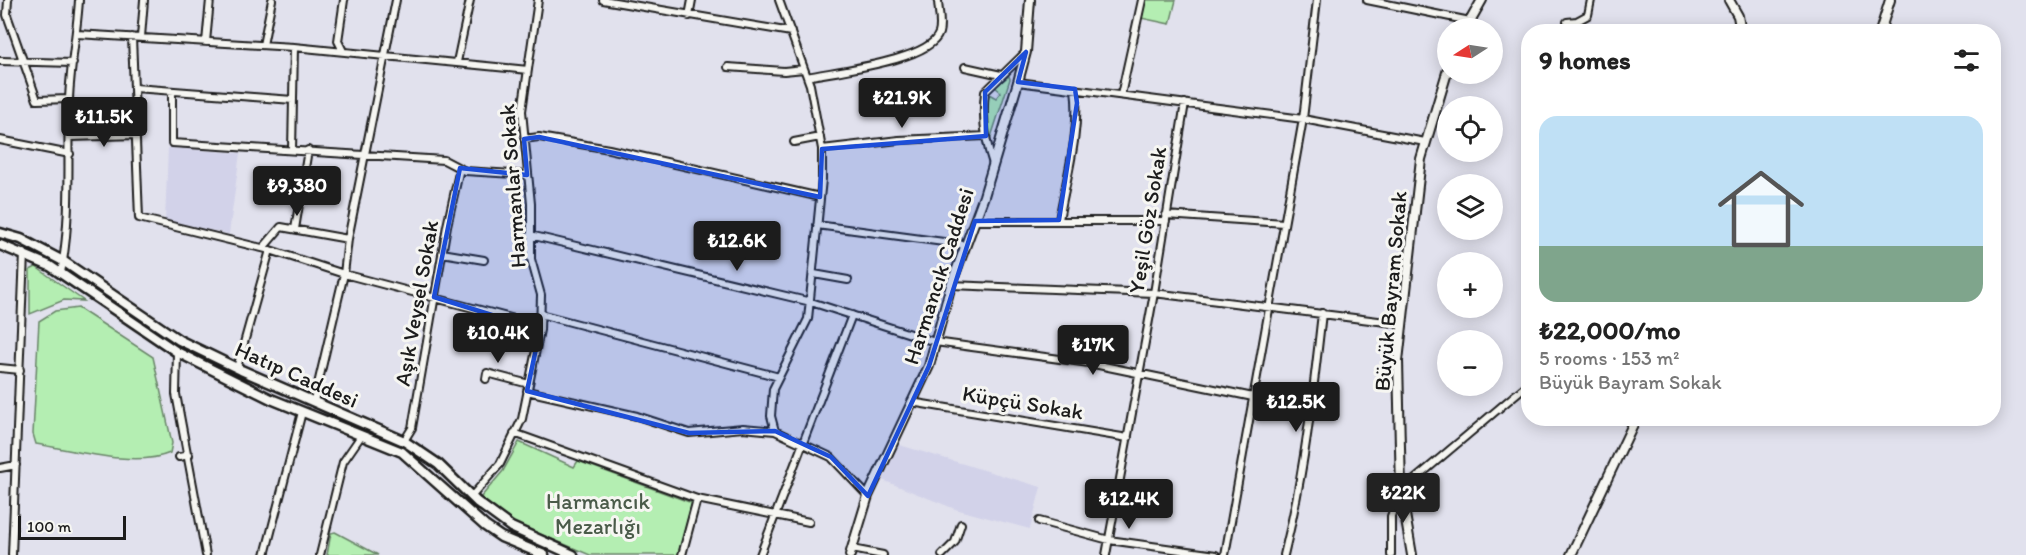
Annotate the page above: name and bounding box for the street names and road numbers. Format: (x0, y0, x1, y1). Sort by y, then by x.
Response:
street label: Harmanlar Sokak (493, 102, 532, 269)
street label: Yeşil Göz Sokak (1123, 144, 1173, 295)
street label: Harmancık Caddesi (897, 185, 980, 368)
street label: Büyük Bayram Sokak (1368, 189, 1413, 392)
street label: Aşık Veysel Sokak (389, 217, 444, 388)
street label: Hatıp Caddesi (231, 335, 363, 414)
street label: Küpçü Sokak (961, 380, 1086, 425)

